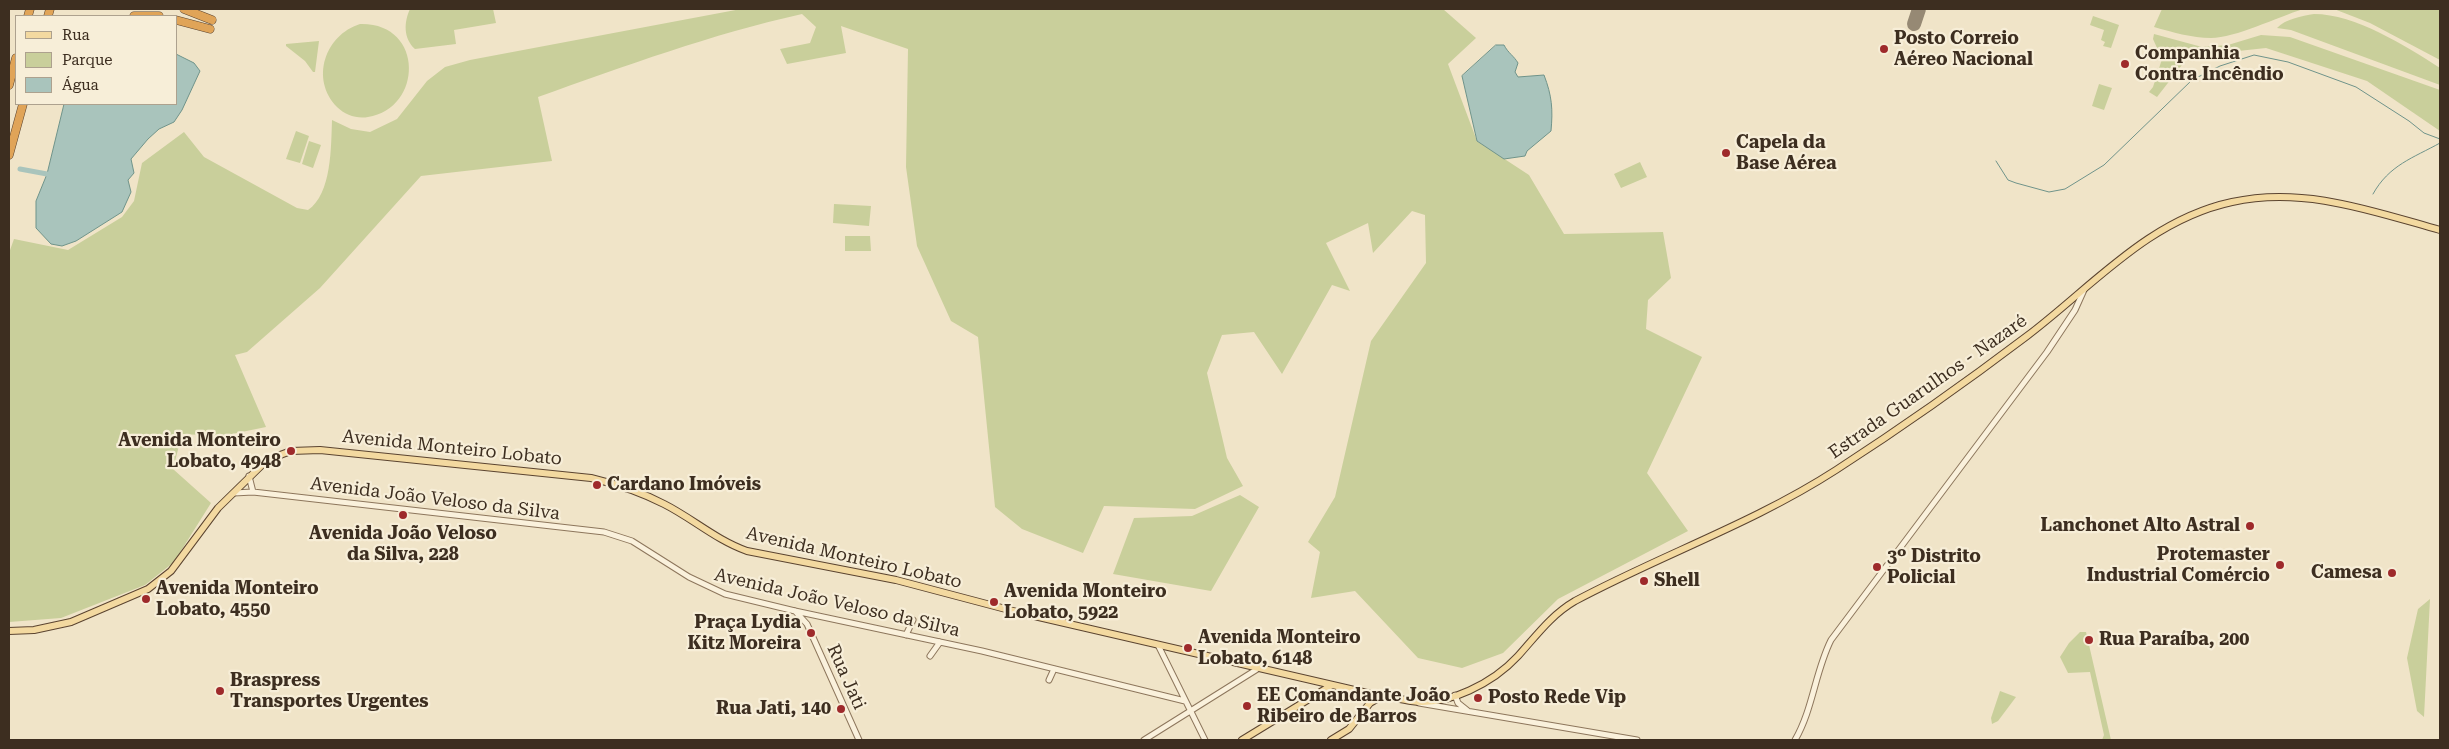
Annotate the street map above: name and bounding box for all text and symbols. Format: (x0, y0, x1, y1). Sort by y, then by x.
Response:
legend (15, 15, 178, 105)
text: Rua (62, 26, 90, 44)
place label: Posto Correio Aéreo Nacional (1894, 28, 2033, 70)
marker: Posto Correio Aéreo Nacional (1878, 43, 1890, 55)
place label: Companhia Contra Incêndio (2135, 43, 2284, 86)
text: Parque (62, 51, 113, 69)
marker: Companhia Contra Incêndio (2119, 58, 2131, 70)
text: Água (62, 76, 99, 94)
place label: Capela da Base Aérea (1736, 132, 1836, 174)
marker: Capela da Base Aérea (1720, 147, 1732, 159)
street label: Estrada Guarulhos - Nazaré (1825, 310, 2031, 464)
street label: Avenida Monteiro Lobato (341, 426, 563, 470)
place label: Avenida Monteiro Lobato, 4948 (118, 430, 281, 472)
marker: Avenida Monteiro Lobato, 4948 (285, 445, 297, 457)
street label: Avenida João Veloso da Silva (309, 473, 561, 525)
place label: Cardano Imóveis (607, 474, 761, 496)
marker: Cardano Imóveis (591, 479, 603, 491)
marker: Avenida João Veloso da Silva, 228 (397, 509, 409, 521)
place label: Lanchonet Alto Astral (2041, 515, 2240, 537)
marker: Lanchonet Alto Astral (2244, 520, 2256, 532)
place label: Avenida João Veloso da Silva, 228 (309, 523, 497, 566)
street label: Avenida Monteiro Lobato (744, 523, 964, 593)
place label: Protemaster Industrial Comércio (2087, 544, 2270, 586)
place label: 3º Distrito Policial (1887, 546, 1981, 588)
marker: Protemaster Industrial Comércio (2274, 559, 2286, 571)
marker: 3º Distrito Policial (1871, 561, 1883, 573)
place label: Camesa (2311, 562, 2382, 584)
street label: Avenida João Veloso da Silva (712, 564, 962, 642)
marker: Camesa (2386, 567, 2398, 579)
place label: Shell (1654, 570, 1700, 592)
marker: Shell (1638, 575, 1650, 587)
place label: Avenida Monteiro Lobato, 4550 (156, 578, 319, 620)
place label: Avenida Monteiro Lobato, 5922 (1004, 581, 1167, 624)
marker: Avenida Monteiro Lobato, 4550 (140, 593, 152, 605)
marker: Avenida Monteiro Lobato, 5922 (988, 596, 1000, 608)
place label: Praça Lydia Kitz Moreira (688, 612, 801, 654)
marker: Praça Lydia Kitz Moreira (805, 627, 817, 639)
place label: Avenida Monteiro Lobato, 6148 (1198, 627, 1361, 670)
place label: Rua Paraíba, 200 (2099, 629, 2249, 651)
marker: Rua Paraíba, 200 (2083, 634, 2095, 646)
street label: Rua Jati (822, 641, 870, 713)
marker: Avenida Monteiro Lobato, 6148 (1182, 642, 1194, 654)
place label: Braspress Transportes Urgentes (230, 670, 429, 712)
marker: Braspress Transportes Urgentes (214, 685, 226, 697)
place label: EE Comandante João Ribeiro de Barros (1257, 685, 1450, 728)
place label: Posto Rede Vip (1488, 687, 1626, 709)
marker: Posto Rede Vip (1472, 692, 1484, 704)
place label: Rua Jati, 140 (716, 698, 831, 720)
marker: EE Comandante João Ribeiro de Barros (1241, 700, 1253, 712)
marker: Rua Jati, 140 (835, 703, 847, 715)

